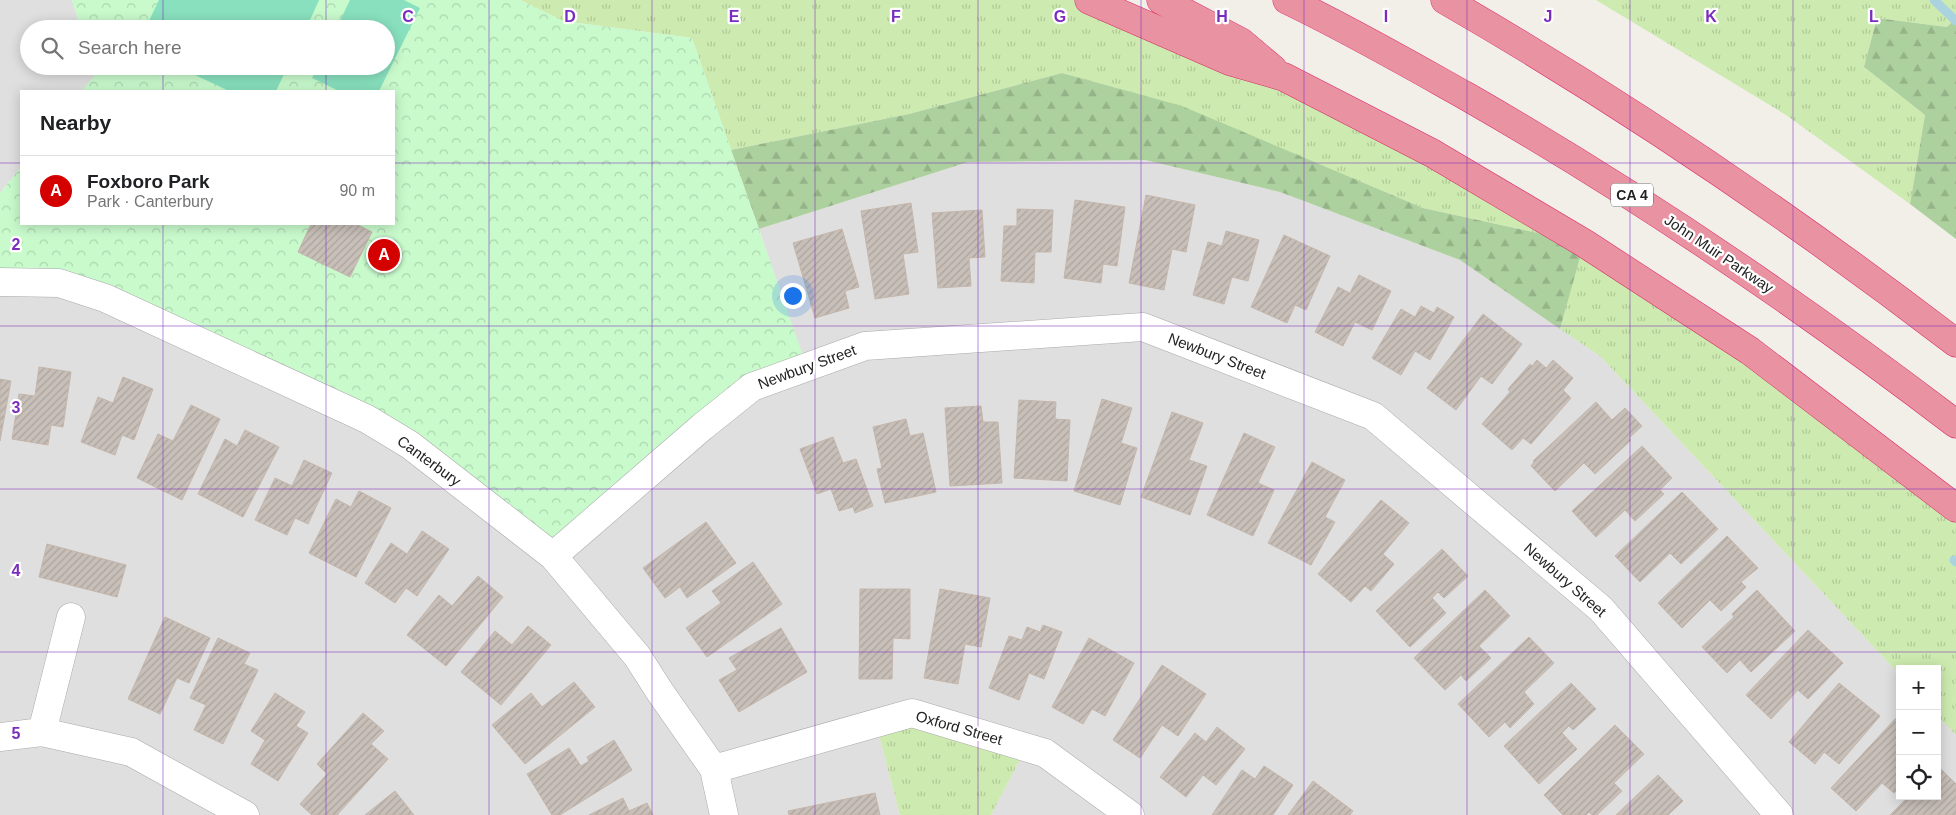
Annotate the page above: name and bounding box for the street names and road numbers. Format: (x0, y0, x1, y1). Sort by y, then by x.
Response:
road number: CA 4 (1611, 184, 1653, 206)
street label: John Muir Parkway (1662, 211, 1777, 297)
street label: Newbury Street (1166, 329, 1269, 382)
street label: Newbury Street (755, 341, 859, 392)
street label: Canterbury (394, 432, 465, 490)
street label: Newbury Street (1521, 539, 1611, 620)
street label: Oxford Street (914, 707, 1005, 748)

